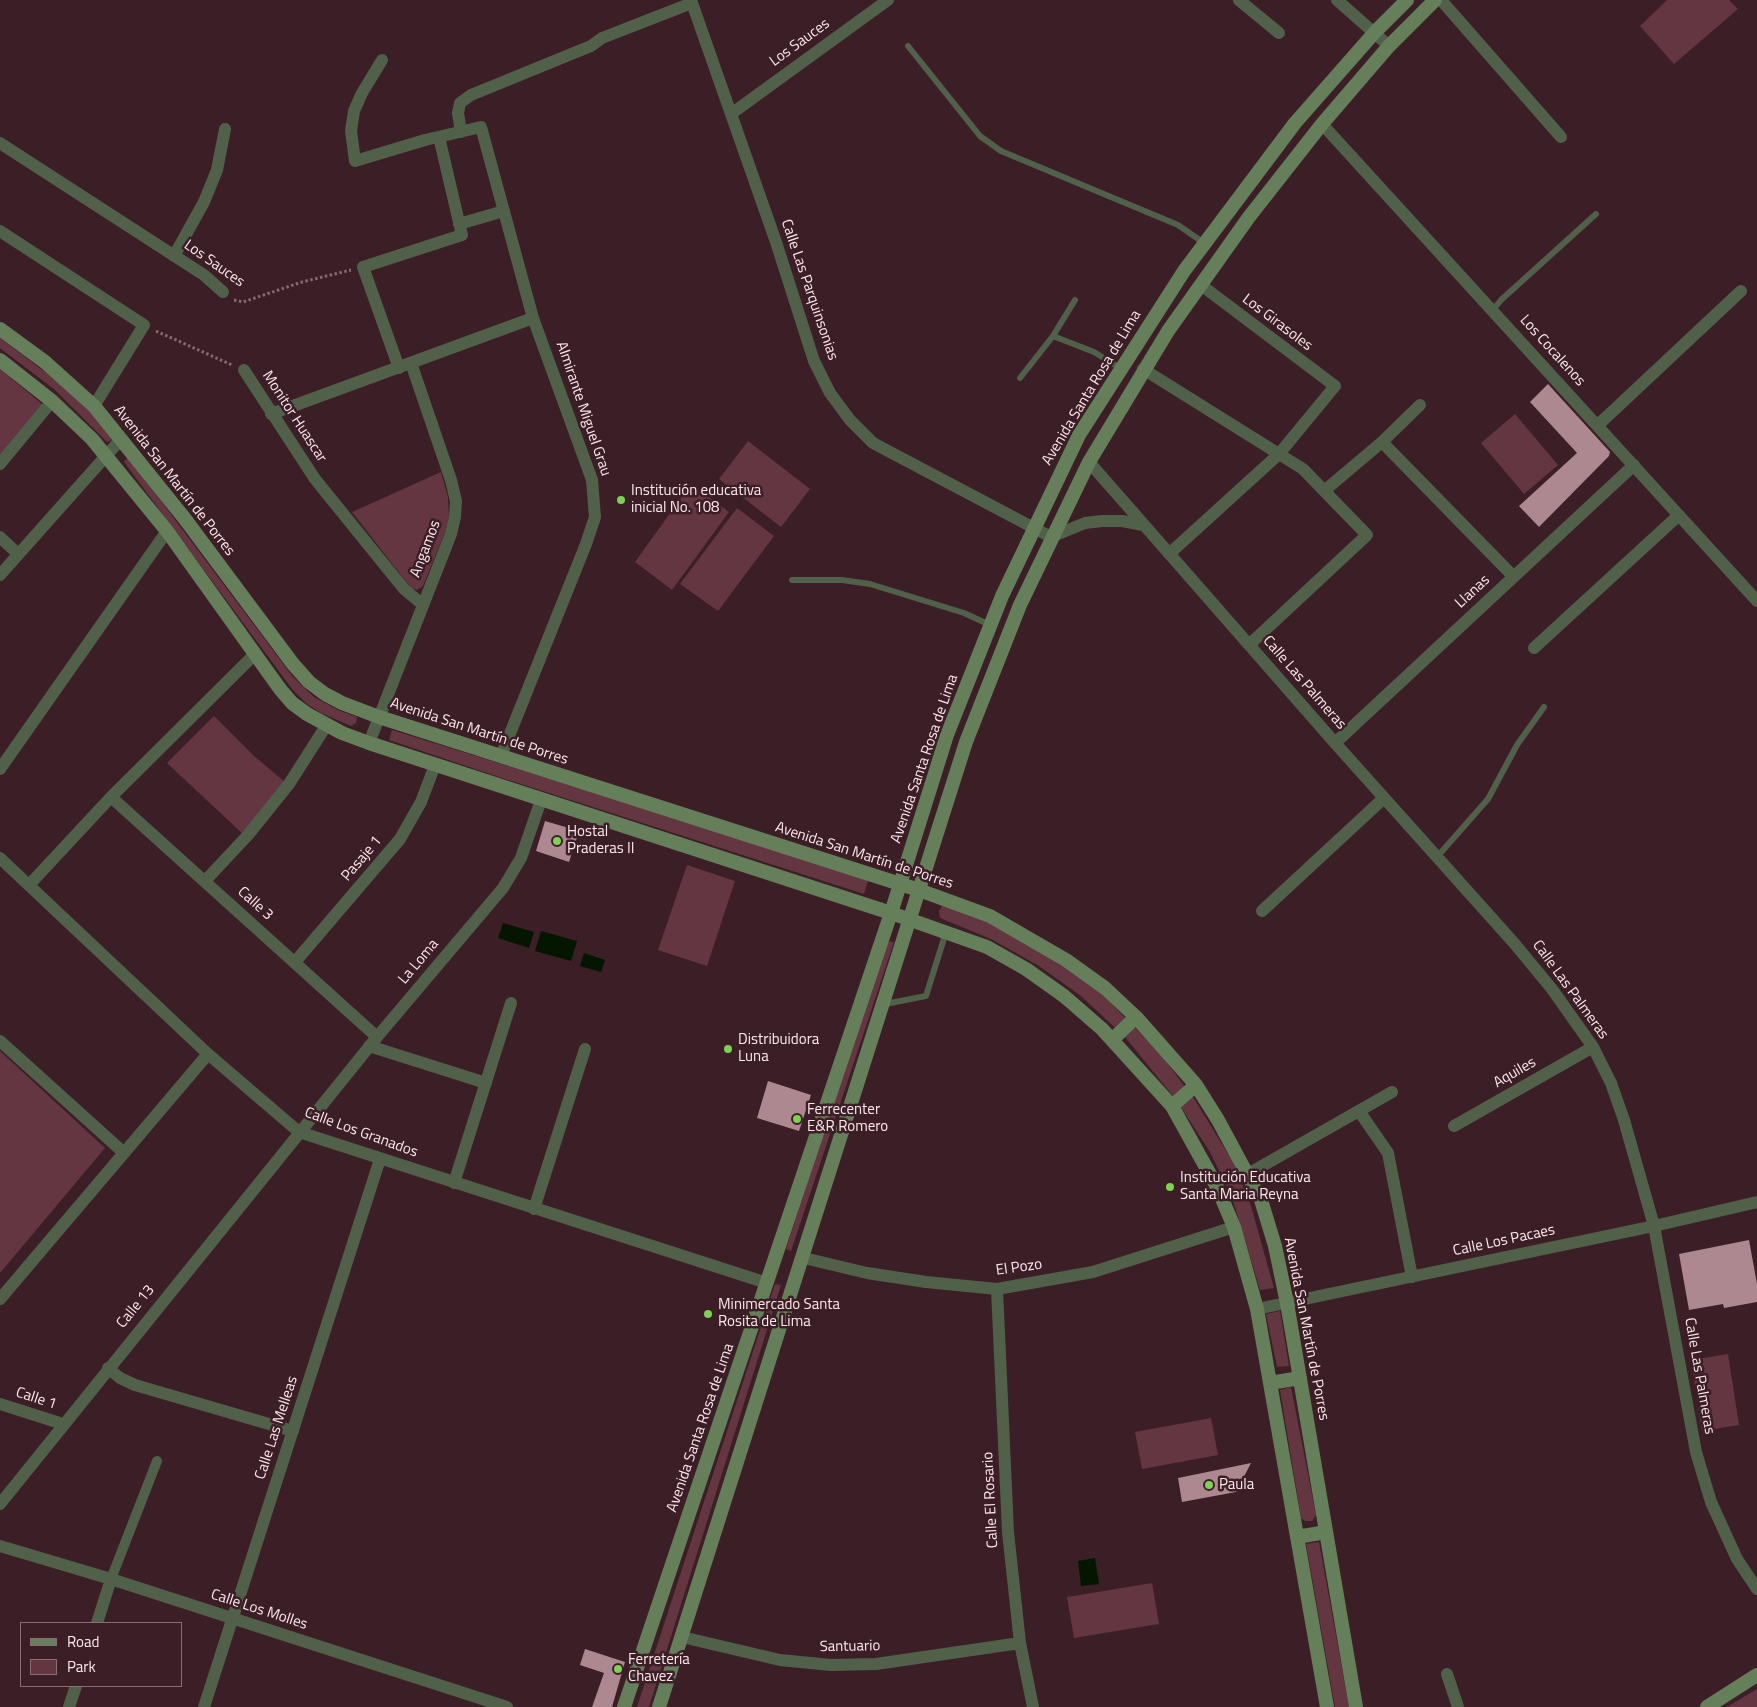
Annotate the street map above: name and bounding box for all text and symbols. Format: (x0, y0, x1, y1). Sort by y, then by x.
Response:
street label: Los Sauces (766, 15, 834, 71)
street label: Calle Las Parquinsonias (776, 217, 842, 363)
street label: Los Sauces (180, 237, 248, 291)
street label: Los Girasoles (1238, 291, 1316, 355)
street label: Avenida Santa Rosa de Lima (1039, 307, 1145, 469)
street label: Los Cocalenos (1515, 312, 1589, 390)
street label: Almirante Miguel Grau (552, 339, 614, 479)
street label: Monitor Huascar (258, 368, 330, 466)
street label: Avenida San Martín de Porres (110, 402, 238, 560)
place label: Institución educativa inicial No. 108 (631, 482, 761, 517)
marker: Institución educativa inicial No. 108 (615, 494, 627, 506)
street label: Angamos (407, 518, 445, 580)
street label: Llanas (1452, 572, 1494, 612)
street label: Calle Las Palmeras (1258, 633, 1350, 733)
street label: Avenida Santa Rosa de Lima (888, 672, 962, 846)
street label: Avenida San Martín de Porres (388, 695, 570, 769)
street label: Avenida San Martín de Porres (773, 819, 955, 893)
place label: Hostal Praderas II (567, 823, 634, 858)
street label: Pasaje 1 (338, 833, 386, 885)
marker: Hostal Praderas II (551, 835, 563, 847)
street label: Calle 3 (233, 883, 277, 925)
street label: La Loma (395, 936, 443, 988)
street label: Calle Las Palmeras (1528, 937, 1612, 1043)
place label: Distribuidora Luna (738, 1031, 819, 1066)
marker: Distribuidora Luna (722, 1043, 734, 1055)
street label: Aquiles (1491, 1054, 1539, 1092)
place label: Ferrecenter E&R Romero (807, 1101, 888, 1136)
street label: Calle Los Granados (302, 1104, 420, 1162)
marker: Ferrecenter E&R Romero (791, 1113, 803, 1125)
place label: Institución Educativa Santa Maria Reyna (1180, 1169, 1311, 1204)
marker: Institución Educativa Santa Maria Reyna (1164, 1181, 1176, 1193)
street label: Calle Los Pacaes (1451, 1221, 1557, 1261)
street label: Avenida San Martín de Porres (1279, 1236, 1333, 1422)
street label: El Pozo (995, 1256, 1043, 1280)
street label: Calle 13 (113, 1282, 159, 1332)
place label: Minimercado Santa Rosita de Lima (718, 1296, 840, 1331)
marker: Minimercado Santa Rosita de Lima (702, 1308, 714, 1320)
street label: Calle Las Palmeras (1680, 1316, 1718, 1436)
street label: Avenida Santa Rosa de Lima (664, 1341, 738, 1515)
street label: Calle Las Melleas (252, 1374, 302, 1482)
street label: Calle 1 (13, 1384, 59, 1414)
street label: Calle El Rosario (979, 1451, 1003, 1549)
place label: Paula (1219, 1476, 1254, 1494)
marker: Paula (1203, 1479, 1215, 1491)
street label: Calle Los Molles (208, 1586, 310, 1634)
legend (20, 1622, 182, 1687)
text: Road (67, 1630, 99, 1653)
street label: Santuario (819, 1637, 881, 1657)
place label: Ferretería Chavez (628, 1651, 690, 1686)
text: Park (67, 1655, 96, 1678)
marker: Ferretería Chavez (612, 1663, 624, 1675)

